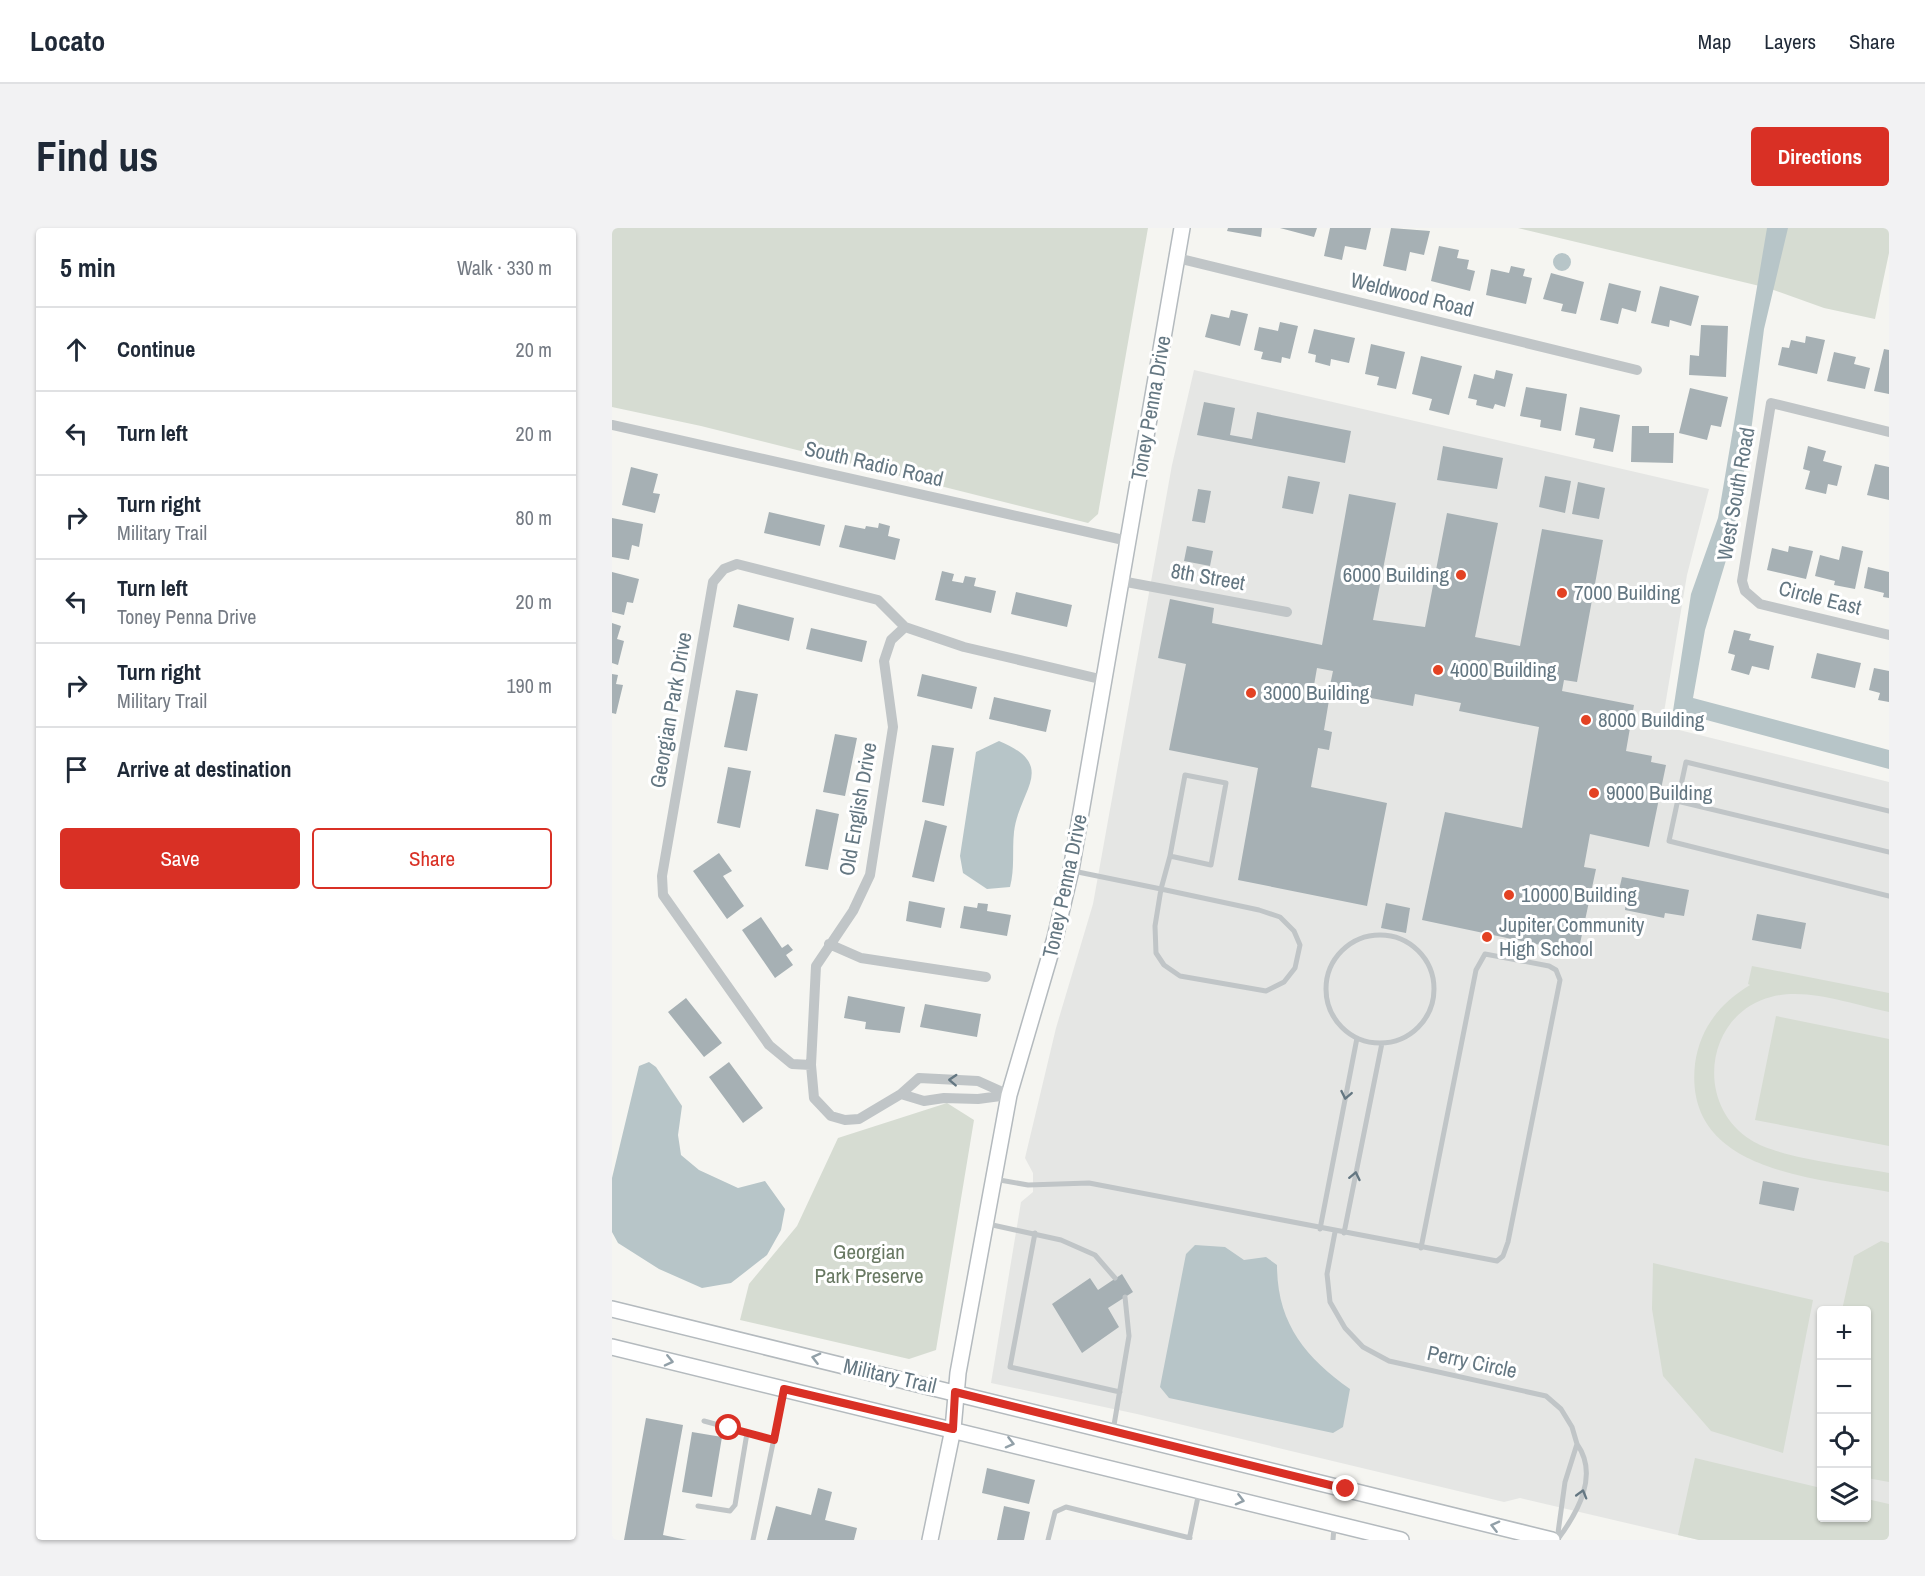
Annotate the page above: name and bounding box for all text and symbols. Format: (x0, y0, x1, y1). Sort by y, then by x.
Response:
text: Locato (30, 22, 105, 60)
text: Map (1698, 27, 1731, 56)
text: Layers (1764, 27, 1816, 56)
text: Share (1849, 27, 1895, 56)
button: Directions (1751, 127, 1889, 186)
text: Find us (36, 128, 158, 184)
text: 5 min (60, 250, 116, 285)
text: Walk · 330 m (457, 254, 552, 281)
street label: Weldwood Road (1347, 265, 1477, 324)
icon: ahead (60, 333, 93, 366)
street label: Toney Penna Drive (1124, 333, 1178, 483)
text: Continue (117, 334, 195, 364)
text: 20 m (516, 336, 552, 363)
icon: left (60, 417, 93, 450)
text: Turn left (117, 418, 188, 448)
text: 20 m (516, 420, 552, 447)
street label: West South Road (1710, 425, 1761, 563)
street label: South Radio Road (802, 433, 946, 494)
text: Turn right (117, 489, 201, 519)
icon: right (60, 501, 93, 534)
text: 80 m (516, 504, 552, 531)
text: Military Trail (117, 519, 207, 546)
street label: 8th Street (1169, 556, 1248, 597)
place label: 6000 Building (1343, 560, 1449, 589)
marker: 6000 Building (1454, 568, 1468, 582)
text: Turn left (117, 573, 188, 603)
street label: Circle East (1776, 573, 1865, 622)
place label: 7000 Building (1574, 578, 1681, 607)
icon: left (60, 585, 93, 618)
marker: 7000 Building (1555, 586, 1569, 600)
text: 20 m (516, 588, 552, 615)
text: Toney Penna Drive (117, 603, 256, 630)
street label: Georgian Park Drive (643, 630, 698, 790)
place label: 4000 Building (1450, 655, 1557, 684)
text: Turn right (117, 657, 201, 687)
marker: 4000 Building (1431, 663, 1445, 677)
icon: right (60, 669, 93, 702)
text: 190 m (506, 672, 552, 699)
place label: 3000 Building (1263, 678, 1370, 707)
marker: 3000 Building (1244, 686, 1258, 700)
text: Military Trail (117, 687, 207, 714)
place label: 8000 Building (1598, 705, 1705, 734)
marker: 8000 Building (1579, 713, 1593, 727)
street label: Old English Drive (832, 740, 884, 878)
icon: arrive (60, 753, 93, 786)
text: Arrive at destination (117, 754, 291, 784)
place label: 9000 Building (1606, 778, 1713, 807)
marker: 9000 Building (1587, 786, 1601, 800)
street label: Toney Penna Drive (1035, 811, 1094, 961)
button: Save (60, 828, 300, 889)
button: Share (312, 828, 552, 889)
place label: 10000 Building (1521, 880, 1637, 909)
marker: 10000 Building (1502, 888, 1516, 902)
place label: Jupiter Community High School (1499, 910, 1645, 963)
marker: Jupiter Community High School (1480, 930, 1494, 944)
one-way arrow (949, 1074, 958, 1087)
one-way arrow (1340, 1090, 1353, 1100)
one-way arrow (1348, 1171, 1361, 1181)
park label: Georgian Park Preserve (814, 1237, 924, 1290)
map controls (1817, 1306, 1871, 1522)
button: + (1817, 1306, 1871, 1360)
street label: Perry Circle (1425, 1338, 1520, 1385)
street label: Military Trail (841, 1351, 940, 1400)
one-way arrow (664, 1353, 674, 1366)
one-way arrow (811, 1353, 821, 1366)
button: − (1817, 1360, 1871, 1414)
route start (715, 1414, 741, 1440)
button: locate (1817, 1414, 1871, 1468)
one-way arrow (1005, 1435, 1015, 1448)
button: layers (1817, 1468, 1871, 1522)
route end (1332, 1475, 1358, 1501)
one-way arrow (1575, 1489, 1587, 1499)
one-way arrow (1235, 1493, 1245, 1506)
one-way arrow (1490, 1521, 1500, 1534)

